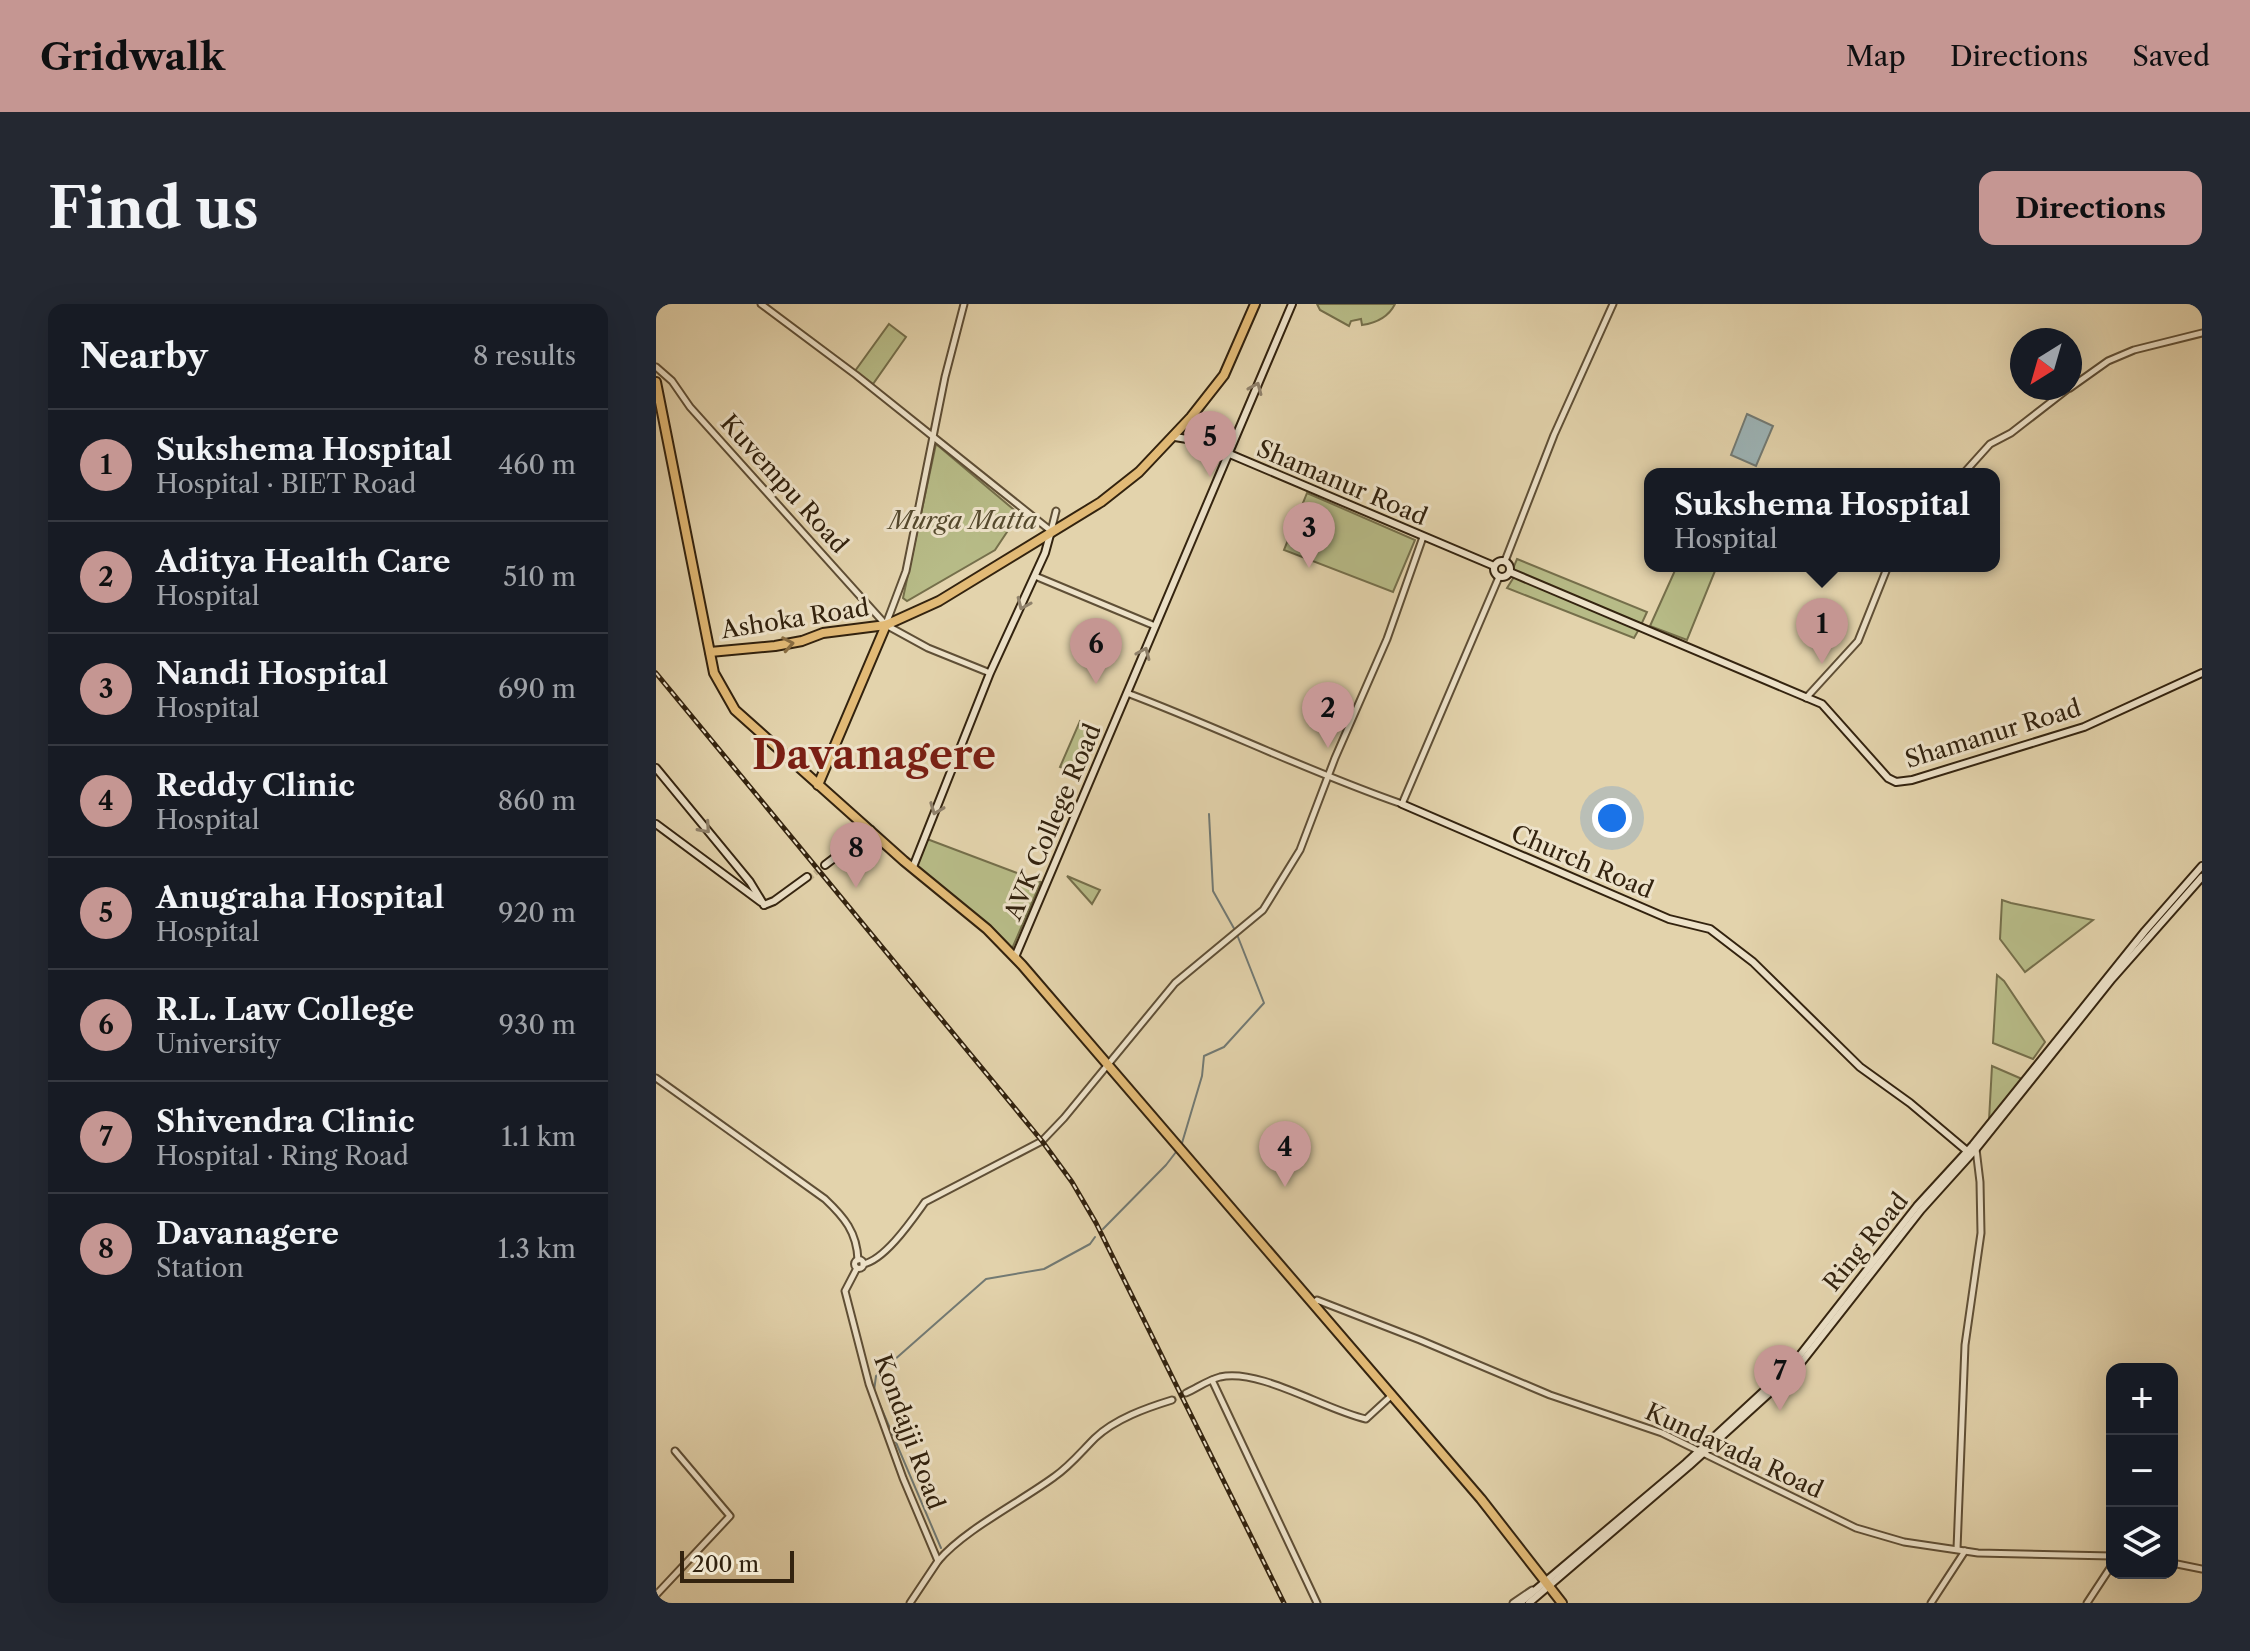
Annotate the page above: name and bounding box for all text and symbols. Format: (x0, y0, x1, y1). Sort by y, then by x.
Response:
text: Gridwalk (40, 33, 225, 80)
text: Map (1846, 39, 1906, 73)
text: Directions (1950, 39, 2088, 73)
text: Saved (2132, 39, 2210, 73)
button: Directions (1979, 171, 2202, 245)
text: Find us (48, 174, 259, 243)
north arrow (2010, 328, 2082, 400)
text: Nearby (80, 335, 208, 377)
text: 8 results (473, 340, 576, 372)
one-way arrow (1247, 382, 1263, 396)
street label: Kuvempu Road (715, 408, 854, 559)
pin: 5 (1184, 411, 1236, 477)
text: Sukshema Hospital (156, 431, 452, 468)
street label: Shamanur Road (1253, 434, 1432, 532)
text: 1 (100, 449, 112, 481)
text: 460 m (498, 449, 576, 481)
text: Hospital · BIET Road (156, 468, 416, 500)
popup (1644, 468, 2000, 572)
text: Sukshema Hospital (1674, 486, 1970, 523)
pin: 3 (1283, 502, 1335, 568)
park label: Murga Matta (886, 506, 1037, 535)
text: Hospital (1674, 523, 1777, 555)
text: Aditya Health Care (156, 543, 450, 580)
text: 2 (98, 561, 114, 593)
text: 510 m (503, 561, 576, 593)
text: Hospital (156, 580, 260, 612)
street label: Ashoka Road (718, 592, 871, 645)
one-way arrow (1017, 596, 1033, 610)
pin: 1 (1796, 598, 1848, 664)
pin: 6 (1070, 618, 1122, 684)
one-way arrow (781, 636, 795, 653)
one-way arrow (1134, 647, 1150, 661)
text: Nandi Hospital (156, 655, 388, 692)
text: 3 (99, 673, 113, 705)
text: 690 m (498, 673, 576, 705)
pin: 2 (1302, 682, 1354, 748)
text: Hospital (156, 692, 260, 724)
street label: Shamanur Road (1901, 693, 2085, 774)
street label: AVK College Road (998, 719, 1107, 925)
district label: Davanagere (752, 730, 996, 779)
text: Reddy Clinic (156, 767, 355, 804)
text: 4 (98, 785, 114, 817)
text: 860 m (498, 785, 576, 817)
your location (1592, 798, 1632, 838)
one-way arrow (929, 801, 946, 815)
text: Hospital (156, 804, 260, 836)
one-way arrow (696, 819, 710, 834)
street label: Church Road (1507, 819, 1658, 905)
pin: 8 (830, 822, 882, 888)
text: Anugraha Hospital (156, 879, 444, 916)
text: 5 (99, 897, 113, 929)
text: 920 m (498, 897, 576, 929)
text: Hospital (156, 916, 260, 948)
text: R.L. Law College (156, 991, 414, 1028)
text: 6 (98, 1009, 114, 1041)
text: 930 m (499, 1009, 576, 1041)
text: University (156, 1028, 281, 1060)
text: Shivendra Clinic (156, 1103, 415, 1140)
text: 7 (99, 1121, 113, 1153)
text: 1.1 km (501, 1121, 576, 1153)
pin: 4 (1259, 1121, 1311, 1187)
text: Hospital · Ring Road (156, 1140, 409, 1172)
street label: Ring Road (1817, 1186, 1914, 1297)
text: Davanagere (156, 1215, 339, 1252)
text: 8 (98, 1233, 114, 1265)
text: 1.3 km (498, 1233, 576, 1265)
text: Station (156, 1252, 244, 1284)
pin: 7 (1754, 1345, 1806, 1411)
street label: Kondajji Road (868, 1350, 951, 1514)
map controls (2106, 1363, 2178, 1579)
button: + (2106, 1363, 2178, 1435)
street label: Kundavada Road (1641, 1397, 1828, 1505)
button: − (2106, 1435, 2178, 1507)
button: layers (2106, 1507, 2178, 1579)
scale bar (680, 1547, 794, 1583)
text: 200 m (692, 1551, 759, 1578)

